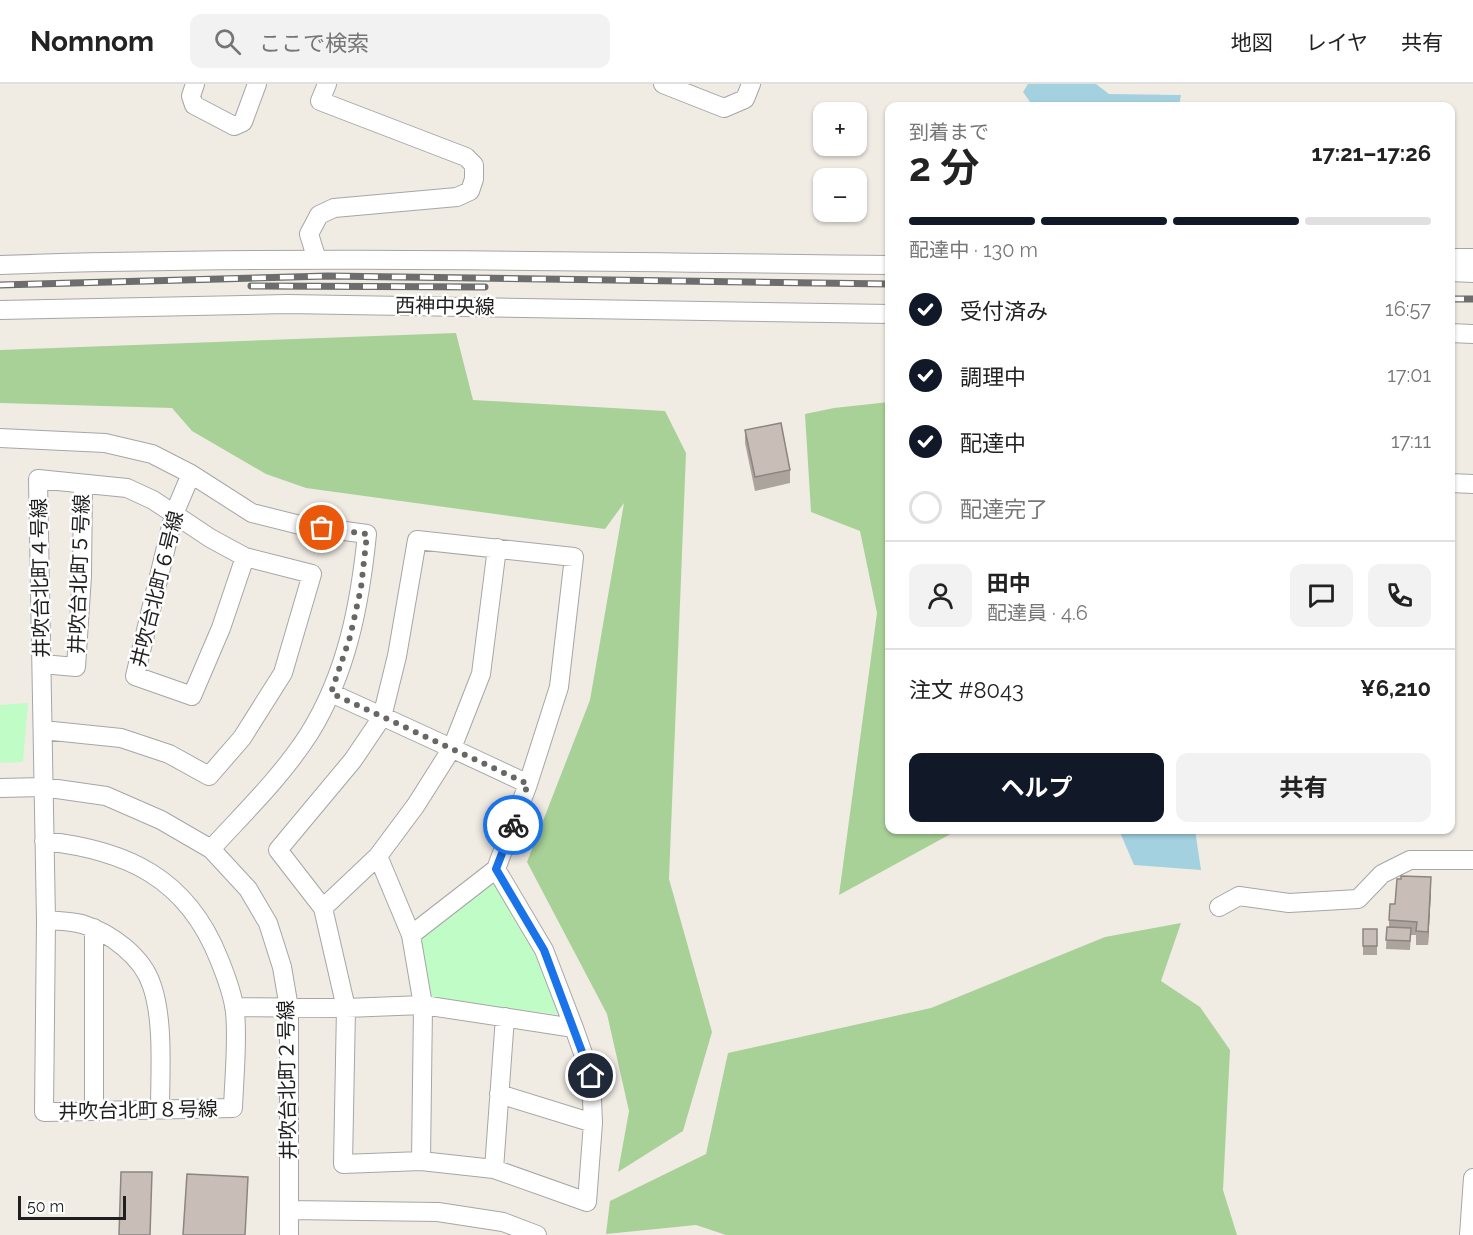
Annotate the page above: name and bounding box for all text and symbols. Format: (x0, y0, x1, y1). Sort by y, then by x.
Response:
search box (190, 14, 610, 68)
text: Nomnom (30, 25, 154, 58)
icon: search (211, 25, 244, 58)
text: ここで検索 (259, 30, 369, 56)
text: 地図 (1231, 30, 1273, 55)
text: レイヤ (1306, 30, 1368, 55)
text: 共有 (1401, 30, 1443, 55)
map controls (813, 102, 867, 222)
button: + (813, 102, 867, 156)
text: 到着まで (909, 120, 989, 144)
text: 17:21–17:26 (1312, 140, 1431, 166)
text: 2 分 (909, 144, 979, 190)
button: − (813, 168, 867, 222)
text: 配達中 · 130 m (909, 238, 1038, 262)
street label: 西神中央線 (395, 293, 495, 319)
icon: check (909, 293, 942, 326)
text: 16:57 (1385, 297, 1431, 321)
text: 受付済み (960, 298, 1048, 324)
icon: check (909, 359, 942, 392)
text: 17:01 (1387, 363, 1431, 387)
text: 調理中 (960, 364, 1026, 390)
icon: check (909, 425, 942, 458)
text: 17:11 (1391, 429, 1431, 453)
text: 配達中 (960, 430, 1026, 456)
street label: 井吹台北町５号線 (64, 494, 94, 654)
text: 配達完了 (960, 496, 1048, 522)
street label: 井吹台北町４号線 (27, 498, 53, 658)
pin (296, 502, 347, 553)
street label: 井吹台北町６号線 (126, 508, 188, 670)
icon: bag (305, 511, 338, 544)
button: person (909, 564, 972, 627)
button: chat (1290, 564, 1353, 627)
button: phone (1368, 564, 1431, 627)
text: 田中 (987, 570, 1031, 596)
text: 配達員 · 4.6 (987, 601, 1088, 625)
text: ¥6,210 (1360, 675, 1431, 701)
text: 注文 #8043 (909, 677, 1024, 703)
button: ヘルプ (909, 753, 1164, 822)
button: 共有 (1176, 753, 1431, 822)
courier (483, 795, 543, 855)
icon: bike (497, 809, 530, 842)
street label: 井吹台北町２号線 (274, 1000, 300, 1160)
pin (565, 1050, 616, 1101)
icon: home (574, 1059, 607, 1092)
street label: 井吹台北町８号線 (58, 1097, 218, 1123)
scale bar (18, 1193, 126, 1220)
text: 50 m (27, 1197, 64, 1216)

